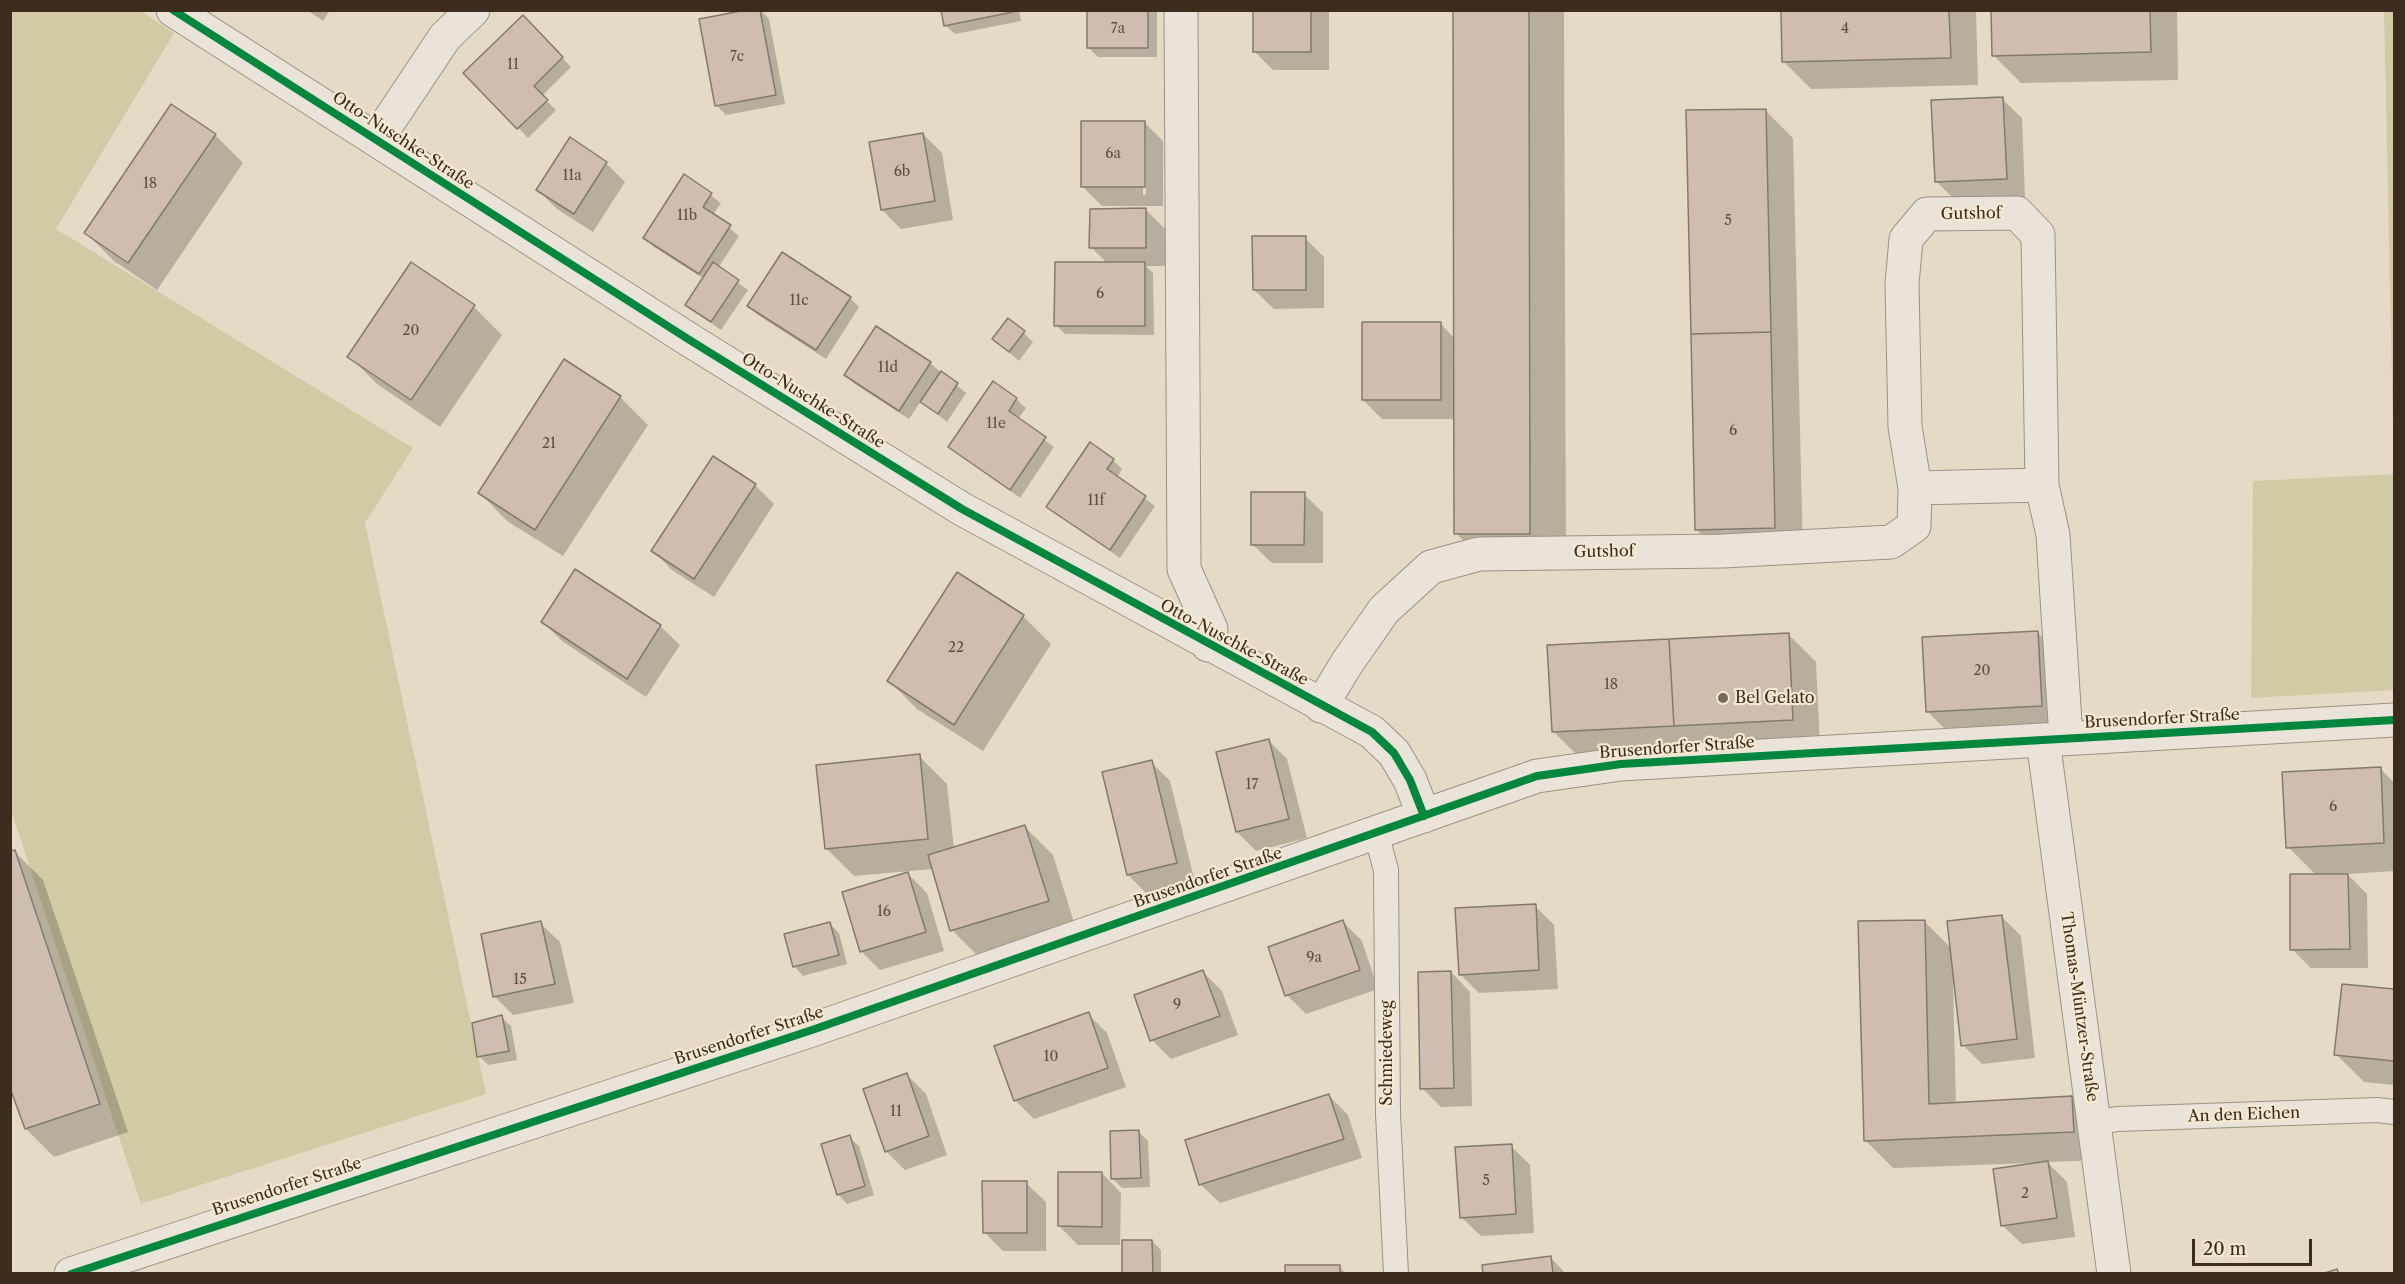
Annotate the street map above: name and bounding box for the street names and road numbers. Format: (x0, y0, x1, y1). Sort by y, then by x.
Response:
street label: Otto-Nuschke-Straße (329, 88, 477, 194)
street label: Gutshof (1940, 204, 2002, 224)
street label: Otto-Nuschke-Straße (738, 349, 888, 453)
street label: Gutshof (1573, 542, 1635, 562)
street label: Otto-Nuschke-Straße (1157, 596, 1311, 690)
street label: Brusendorfer Straße (2084, 705, 2240, 733)
street label: Brusendorfer Straße (1599, 733, 1755, 763)
street label: Brusendorfer Straße (1131, 844, 1285, 912)
street label: Thomas-Müntzer-Straße (2056, 911, 2102, 1103)
street label: Schmiedeweg (1377, 1000, 1397, 1106)
street label: Brusendorfer Straße (672, 1003, 826, 1069)
street label: An den Eichen (2187, 1103, 2301, 1127)
street label: Brusendorfer Straße (210, 1154, 364, 1220)

